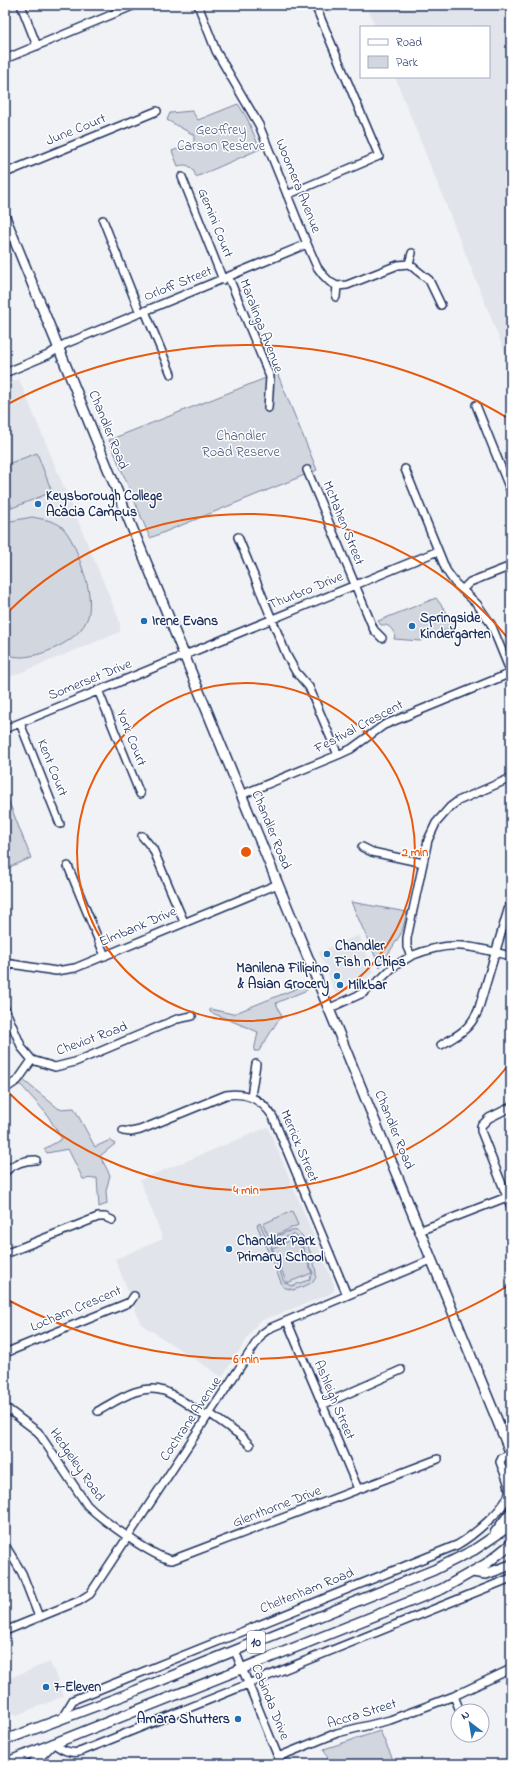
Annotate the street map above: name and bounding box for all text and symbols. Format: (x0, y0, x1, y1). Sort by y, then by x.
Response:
legend (360, 26, 490, 78)
text: Road (396, 34, 422, 52)
text: Park (396, 54, 418, 72)
street label: June Court (43, 108, 110, 152)
park label: Geoffrey Carson Reserve (177, 120, 266, 157)
street label: Woomera Avenue (270, 136, 327, 237)
street label: Gemini Court (192, 185, 239, 261)
street label: Orloff Street (141, 261, 216, 307)
street label: Maralinga Avenue (233, 276, 289, 377)
street label: Chandler Road (83, 387, 133, 473)
park label: Chandler Road Reserve (202, 426, 281, 463)
street label: McMahen Street (317, 478, 370, 569)
place label: Keysborough College Acacia Campus (46, 486, 163, 523)
marker: Keysborough College Acacia Campus (33, 499, 43, 509)
street label: Thurbro Drive (266, 566, 347, 615)
place label: Springside Kindergarten (420, 608, 491, 647)
place label: Irene Evans (152, 611, 218, 632)
marker: Irene Evans (139, 616, 149, 626)
marker: Springside Kindergarten (407, 621, 417, 631)
street label: Somerset Drive (45, 653, 136, 706)
street label: Festival Crescent (310, 695, 407, 760)
street label: York Court (110, 707, 152, 770)
street label: Kent Court (31, 736, 73, 800)
street label: Chandler Road (246, 787, 296, 873)
text: 2 min (401, 844, 428, 862)
centre of rings (239, 845, 253, 859)
street label: Elmbank Drive (96, 901, 181, 953)
place label: Chandler Fish n Chips (334, 936, 406, 973)
marker: Chandler Fish n Chips (322, 949, 332, 959)
place label: Manilena Filipino & Asian Grocery (236, 958, 329, 997)
marker: Manilena Filipino & Asian Grocery (332, 971, 342, 981)
place label: Milkbar (348, 975, 387, 996)
marker: Milkbar (335, 980, 345, 990)
street label: Cheviot Road (53, 1016, 131, 1062)
street label: Chandler Road (369, 1087, 419, 1173)
street label: Merrick Street (274, 1106, 324, 1186)
text: 4 min (232, 1182, 259, 1200)
place label: Chandler Park Primary School (237, 1231, 324, 1270)
marker: Chandler Park Primary School (224, 1244, 234, 1254)
street label: Locharn Crescent (27, 1280, 125, 1338)
text: 6 min (232, 1351, 259, 1369)
street label: Ashleigh Street (307, 1357, 360, 1444)
street label: Cochrane Avenue (155, 1372, 228, 1466)
street label: Hedgeley Road (43, 1424, 110, 1507)
street label: Glenthorne Drive (230, 1480, 325, 1534)
street label: Cheltenham Road (257, 1563, 357, 1619)
road number: 10 (247, 1631, 265, 1653)
street label: Cabinda Drive (245, 1661, 295, 1744)
place label: 7-Eleven (54, 1677, 101, 1698)
marker: 7-Eleven (41, 1682, 51, 1692)
street label: Accra Street (325, 1693, 400, 1735)
north arrow (450, 1703, 490, 1743)
text: N (458, 1707, 473, 1724)
place label: Amara Shutters (137, 1709, 230, 1730)
marker: Amara Shutters (233, 1714, 243, 1724)

